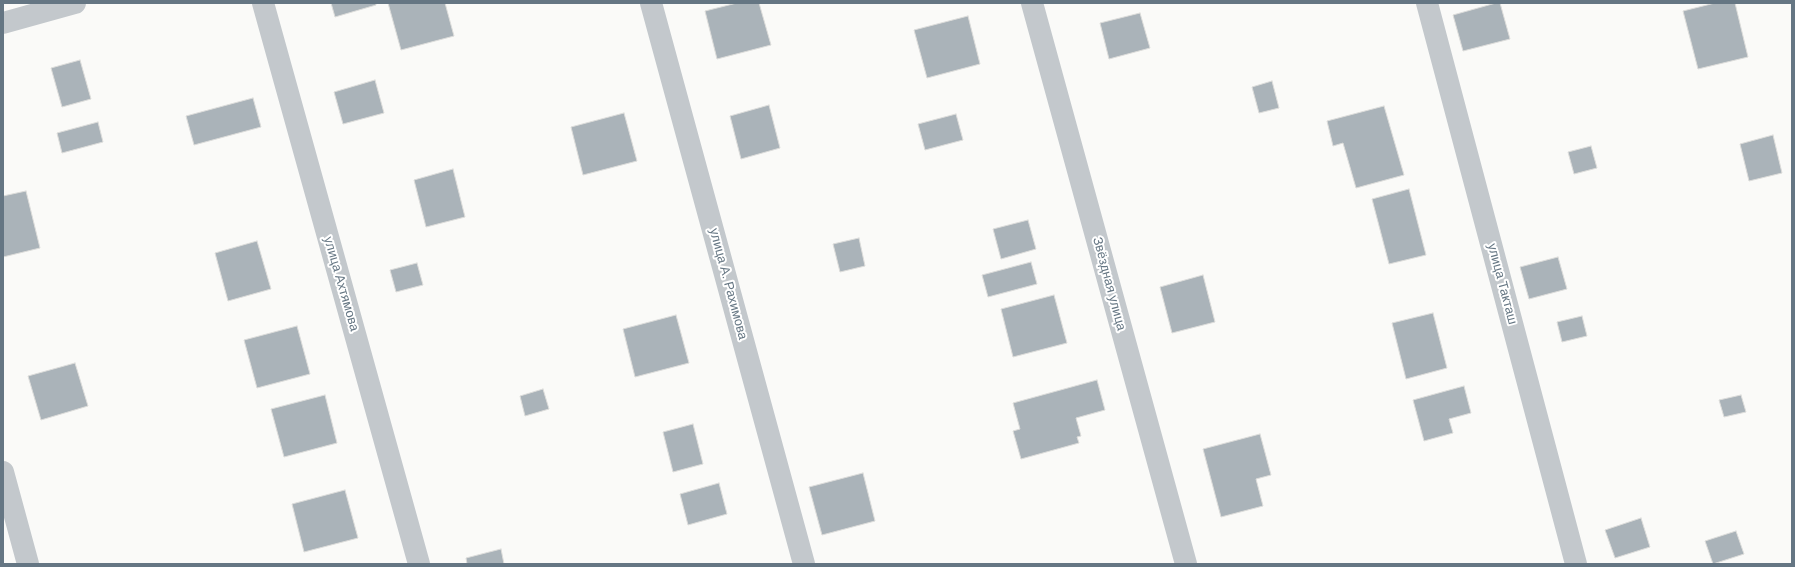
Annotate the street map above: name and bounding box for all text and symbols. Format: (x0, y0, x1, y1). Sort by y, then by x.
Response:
street label: улица А. Рахимова (706, 227, 750, 341)
street label: улица Ахтямова (320, 235, 362, 333)
street label: Звёздная улица (1089, 236, 1129, 332)
street label: улица Такташ (1484, 242, 1520, 326)

